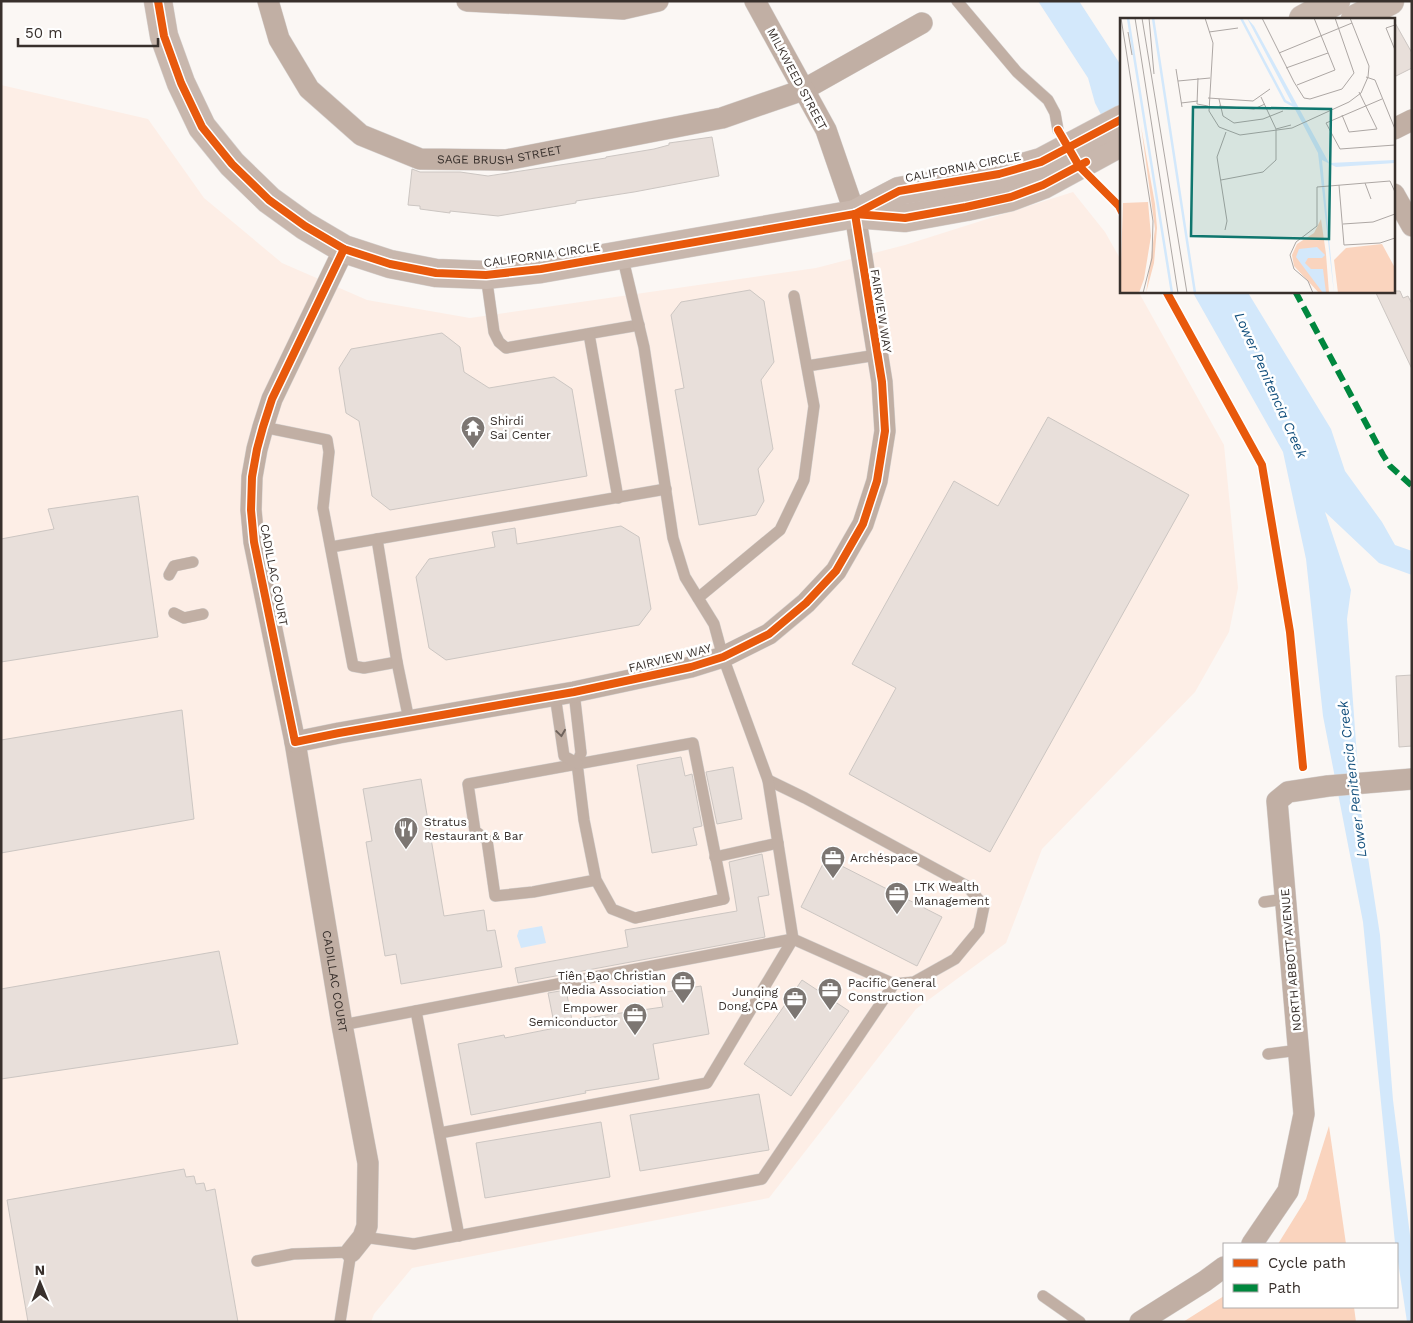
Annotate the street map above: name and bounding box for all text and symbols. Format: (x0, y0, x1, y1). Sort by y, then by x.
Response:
scale bar (18, 15, 158, 47)
inset map (1120, 18, 1396, 292)
text: 50 m (25, 24, 62, 42)
street label: MILKWEED STREET (764, 26, 830, 132)
street label: SAGE BRUSH STREET (437, 142, 563, 167)
street label: CALIFORNIA CIRCLE (904, 149, 1022, 185)
street label: CALIFORNIA CIRCLE (483, 240, 602, 270)
street label: FAIRVIEW WAY (867, 268, 895, 354)
water label: Lower Penitencia Creek (1232, 310, 1311, 461)
place label: Shirdi Sai Center (490, 414, 551, 442)
temple icon: Shirdi Sai Center (460, 415, 486, 449)
street label: CADILLAC COURT (257, 523, 291, 627)
street label: FAIRVIEW WAY (627, 641, 713, 675)
water label: Lower Penitencia Creek (1334, 699, 1370, 858)
one-way arrow (555, 729, 566, 737)
place label: Stratus Restaurant & Bar (424, 815, 523, 843)
restaurant icon: Stratus Restaurant & Bar (393, 816, 419, 850)
office icon: Archéspace (820, 845, 846, 879)
place label: Archéspace (850, 851, 918, 865)
place label: LTK Wealth Management (914, 880, 989, 908)
office icon: LTK Wealth Management (884, 881, 910, 915)
street label: NORTH ABBOTT AVENUE (1278, 888, 1304, 1032)
street label: CADILLAC COURT (319, 929, 350, 1034)
place label: Tiên Đạo Christian Media Association (558, 969, 666, 997)
office icon: Tiên Đạo Christian Media Association (670, 970, 696, 1004)
place label: Pacific General Construction (848, 976, 936, 1004)
office icon: Pacific General Construction (817, 977, 843, 1011)
place label: Junqing Dong, CPA (718, 985, 779, 1013)
office icon: Junqing Dong, CPA (782, 986, 808, 1020)
place label: Empower Semiconductor (529, 1001, 618, 1029)
office icon: Empower Semiconductor (622, 1002, 648, 1036)
legend (1223, 1243, 1398, 1308)
text: Cycle path (1268, 1254, 1346, 1272)
north arrow (15, 1258, 65, 1308)
text: N (34, 1262, 45, 1278)
text: Path (1268, 1279, 1301, 1297)

